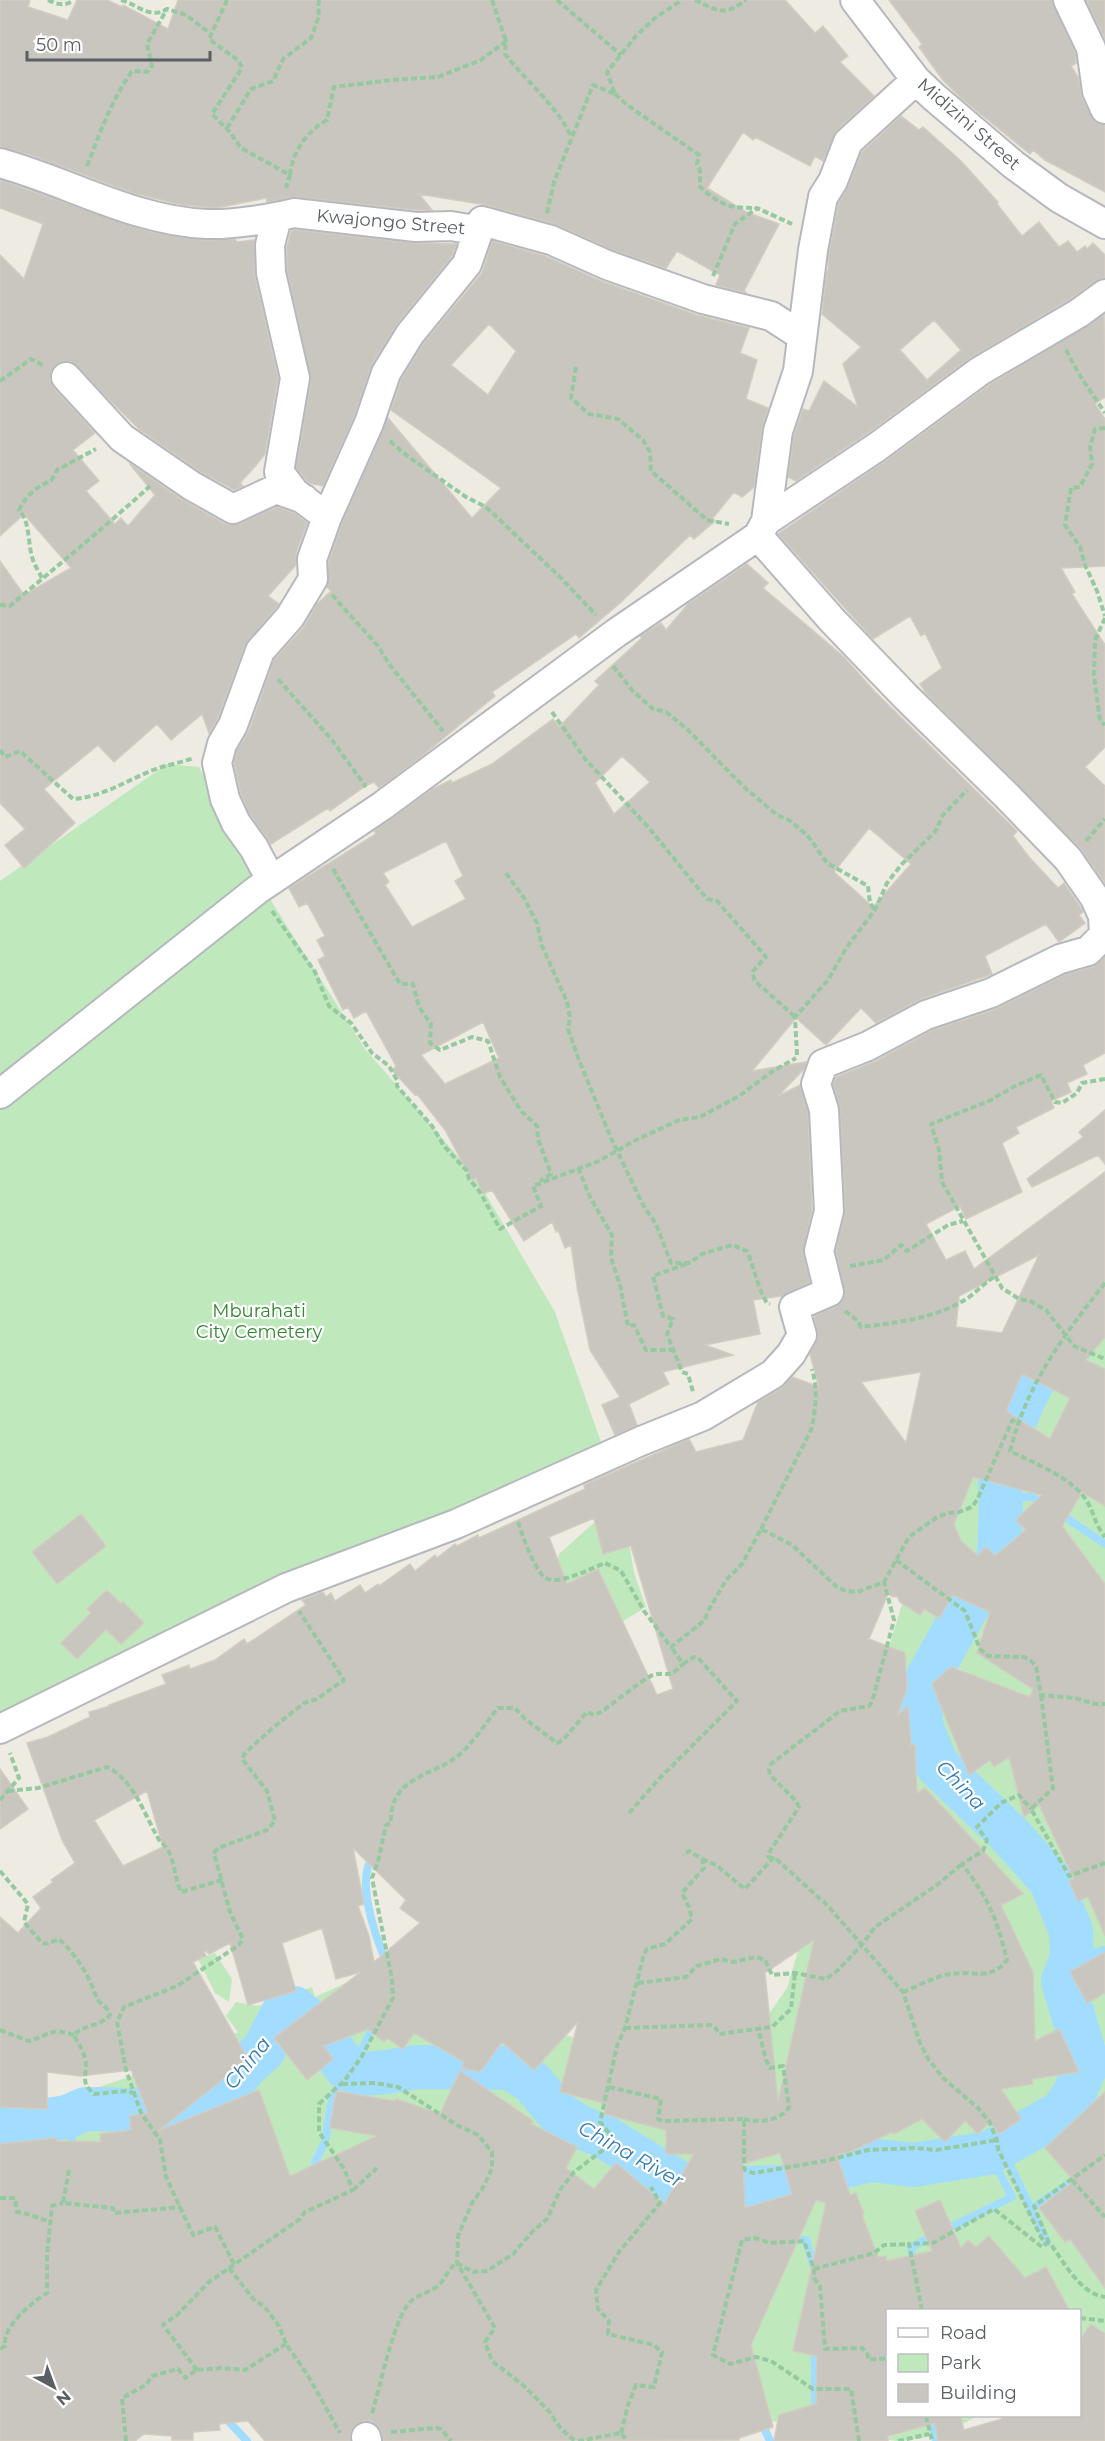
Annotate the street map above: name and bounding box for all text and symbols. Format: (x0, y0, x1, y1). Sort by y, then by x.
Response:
scale bar (27, 24, 210, 62)
text: 50 m (36, 34, 82, 56)
street label: Midizini Street (913, 73, 1025, 175)
street label: Kwajongo Street (316, 205, 466, 239)
park label: Mburahati City Cemetery (196, 1300, 322, 1343)
water label: China (931, 1755, 991, 1815)
water label: China (219, 2032, 275, 2094)
water label: China River (574, 2115, 688, 2193)
legend (886, 2309, 1081, 2417)
text: Road (940, 2322, 987, 2344)
text: Park (940, 2352, 981, 2374)
north arrow (24, 2357, 84, 2417)
text: Building (940, 2382, 1017, 2404)
text: N (52, 2387, 75, 2409)

